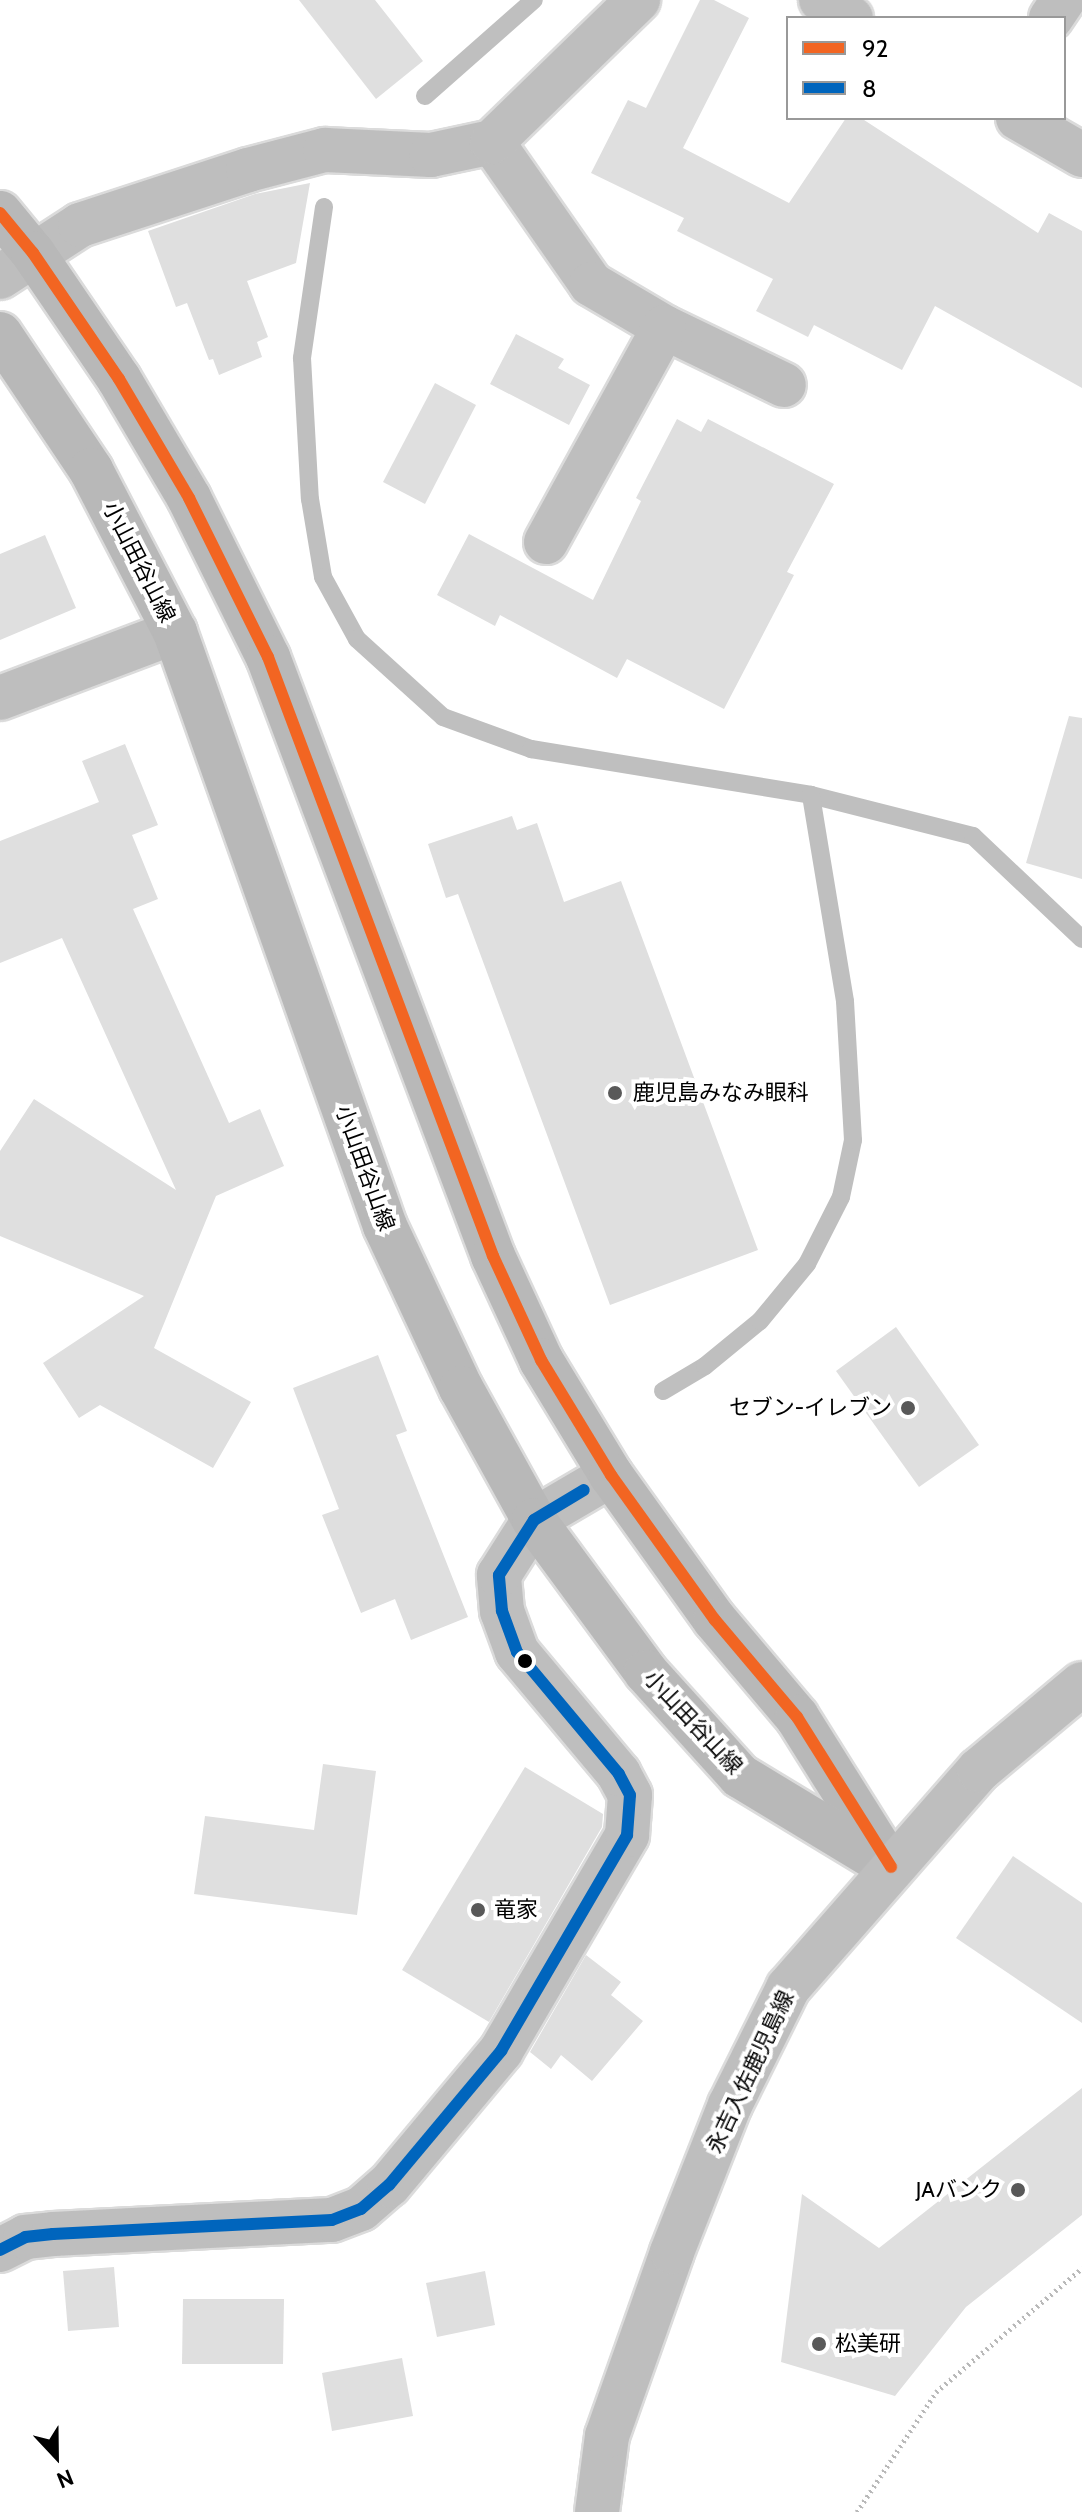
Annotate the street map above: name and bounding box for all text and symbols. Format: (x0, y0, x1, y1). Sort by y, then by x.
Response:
legend (786, 16, 1066, 120)
text: 92 (862, 34, 888, 63)
text: 8 (862, 74, 877, 103)
street label: 小山田谷山線 (97, 497, 181, 627)
place label: 鹿児島みなみ眼科 (633, 1080, 809, 1106)
marker: 鹿児島みなみ眼科 (604, 1082, 626, 1104)
street label: 小山田谷山線 (330, 1101, 400, 1235)
place label: セブン-イレブン (729, 1395, 892, 1421)
marker: セブン-イレブン (899, 1399, 917, 1417)
unlabelled marker (517, 1653, 533, 1669)
street label: 小山田谷山線 (638, 1665, 748, 1779)
place label: 竜家 (494, 1897, 538, 1923)
marker: 竜家 (469, 1901, 487, 1919)
street label: 永吉入佐鹿児島線 (701, 1987, 799, 2157)
place label: JAバンク (917, 2177, 1002, 2203)
marker: JAバンク (1009, 2181, 1027, 2199)
place label: 松美研 (835, 2331, 901, 2357)
marker: 松美研 (810, 2335, 828, 2353)
north arrow (16, 2416, 96, 2496)
text: N (53, 2463, 77, 2494)

